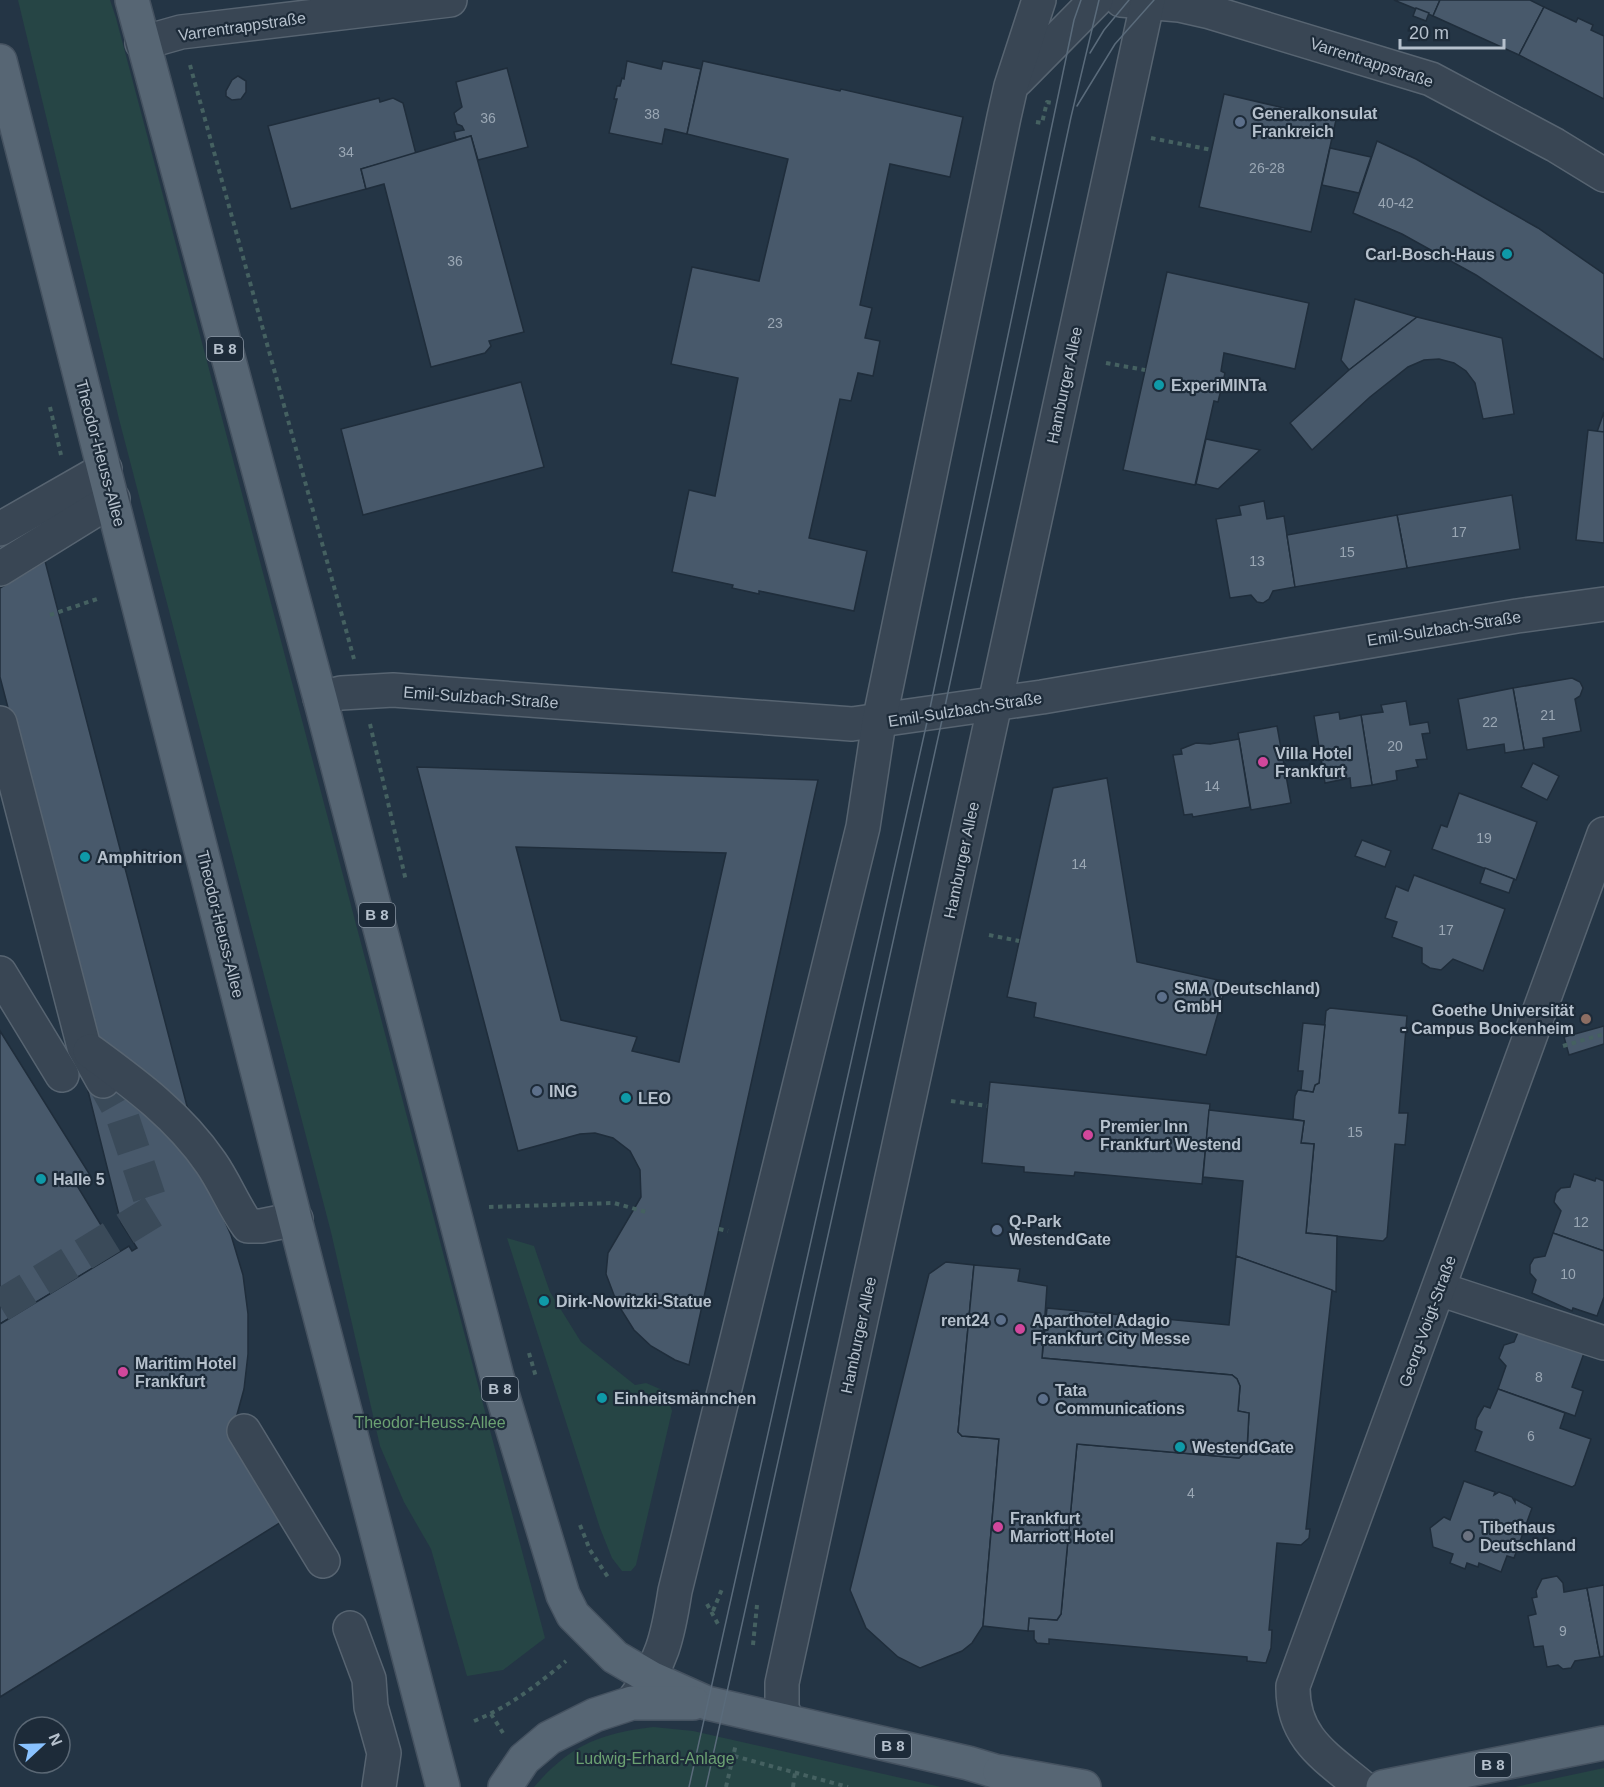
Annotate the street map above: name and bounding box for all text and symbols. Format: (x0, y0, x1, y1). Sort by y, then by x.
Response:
street label: Varrentrappstraße (177, 9, 307, 44)
scale bar (1400, 12, 1504, 50)
text: 20 m (1409, 23, 1449, 43)
street label: Varrentrappstraße (1308, 35, 1436, 90)
place label: Generalkonsulat Frankreich (1252, 105, 1378, 140)
house number: 38 (644, 106, 660, 122)
house number: 36 (480, 110, 496, 126)
marker: Generalkonsulat Frankreich (1233, 115, 1247, 129)
house number: 34 (338, 144, 354, 160)
house number: 26-28 (1249, 160, 1285, 176)
house number: 40-42 (1378, 195, 1414, 211)
place label: Carl-Bosch-Haus (1365, 246, 1495, 263)
marker: Carl-Bosch-Haus (1500, 247, 1514, 261)
house number: 36 (447, 253, 463, 269)
house number: 23 (767, 315, 783, 331)
street label: Hamburger Allee (1044, 325, 1085, 445)
road number: B 8 (207, 337, 243, 361)
place label: ExperiMINTa (1171, 377, 1267, 394)
street label: Theodor-Heuss-Allee (73, 378, 128, 528)
marker: ExperiMINTa (1152, 378, 1166, 392)
house number: 17 (1451, 524, 1467, 540)
house number: 15 (1339, 544, 1355, 560)
house number: 13 (1249, 553, 1265, 569)
street label: Emil-Sulzbach-Straße (1366, 608, 1522, 649)
street label: Emil-Sulzbach-Straße (403, 684, 559, 711)
street label: Emil-Sulzbach-Straße (887, 689, 1043, 730)
house number: 21 (1540, 707, 1556, 723)
house number: 22 (1482, 714, 1498, 730)
house number: 20 (1387, 738, 1403, 754)
place label: Villa Hotel Frankfurt (1275, 745, 1352, 780)
marker: Villa Hotel Frankfurt (1256, 755, 1270, 769)
house number: 14 (1204, 778, 1220, 794)
street label: Hamburger Allee (941, 800, 982, 920)
house number: 19 (1476, 830, 1492, 846)
place label: Amphitrion (97, 849, 182, 866)
street label: Theodor-Heuss-Allee (194, 849, 247, 1000)
marker: Amphitrion (78, 850, 92, 864)
house number: 14 (1071, 856, 1087, 872)
road number: B 8 (359, 903, 395, 927)
house number: 17 (1438, 922, 1454, 938)
place label: SMA (Deutschland) GmbH (1174, 980, 1320, 1015)
marker: SMA (Deutschland) GmbH (1155, 990, 1169, 1004)
place label: Goethe Universität - Campus Bockenheim (1402, 1002, 1575, 1037)
marker: Goethe Universität - Campus Bockenheim (1579, 1012, 1593, 1026)
place label: ING (549, 1083, 577, 1100)
marker: ING (530, 1084, 544, 1098)
place label: LEO (638, 1090, 671, 1107)
marker: LEO (619, 1091, 633, 1105)
place label: Premier Inn Frankfurt Westend (1100, 1118, 1241, 1153)
house number: 15 (1347, 1124, 1363, 1140)
marker: Premier Inn Frankfurt Westend (1081, 1128, 1095, 1142)
place label: Halle 5 (53, 1171, 105, 1188)
marker: Halle 5 (34, 1172, 48, 1186)
place label: Q-Park WestendGate (1009, 1213, 1111, 1248)
house number: 12 (1573, 1214, 1589, 1230)
marker: Q-Park WestendGate (990, 1223, 1004, 1237)
street label: Georg-Voigt-Straße (1396, 1253, 1459, 1389)
house number: 10 (1560, 1266, 1576, 1282)
street label: Hamburger Allee (838, 1275, 879, 1395)
place label: Dirk-Nowitzki-Statue (556, 1293, 712, 1310)
marker: Dirk-Nowitzki-Statue (537, 1294, 551, 1308)
place label: rent24 (941, 1312, 989, 1329)
place label: Aparthotel Adagio Frankfurt City Messe (1032, 1312, 1190, 1347)
marker: rent24 (994, 1313, 1008, 1327)
marker: Aparthotel Adagio Frankfurt City Messe (1013, 1322, 1027, 1336)
place label: Maritim Hotel Frankfurt (135, 1355, 236, 1390)
marker: Maritim Hotel Frankfurt (116, 1365, 130, 1379)
house number: 8 (1535, 1369, 1543, 1385)
road number: B 8 (482, 1377, 518, 1401)
place label: Tata Communications (1055, 1382, 1185, 1417)
place label: Einheitsmännchen (614, 1390, 756, 1407)
marker: Einheitsmännchen (595, 1391, 609, 1405)
marker: Tata Communications (1036, 1392, 1050, 1406)
park label: Theodor-Heuss-Allee (354, 1414, 506, 1431)
house number: 6 (1527, 1428, 1535, 1444)
place label: WestendGate (1192, 1439, 1294, 1456)
marker: WestendGate (1173, 1440, 1187, 1454)
house number: 4 (1187, 1485, 1195, 1501)
place label: Frankfurt Marriott Hotel (1010, 1510, 1114, 1545)
place label: Tibethaus Deutschland (1480, 1519, 1576, 1554)
marker: Frankfurt Marriott Hotel (991, 1520, 1005, 1534)
marker: Tibethaus Deutschland (1461, 1529, 1475, 1543)
house number: 9 (1559, 1623, 1567, 1639)
north arrow (12, 1715, 72, 1775)
text: N (45, 1731, 65, 1748)
road number: B 8 (875, 1734, 911, 1758)
park label: Ludwig-Erhard-Anlage (575, 1750, 735, 1767)
road number: B 8 (1475, 1753, 1511, 1777)

